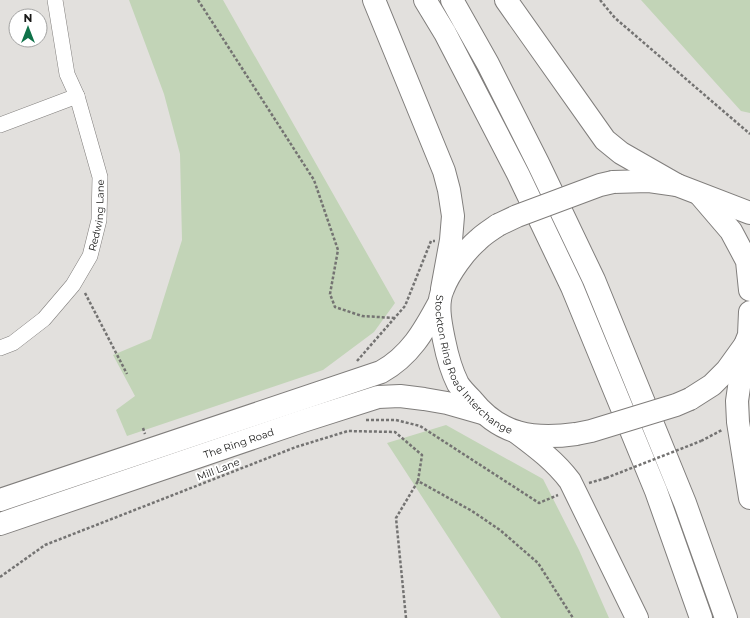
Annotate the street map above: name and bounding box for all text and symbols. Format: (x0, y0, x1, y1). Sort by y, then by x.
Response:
north arrow (8, 8, 48, 48)
text: N (24, 11, 32, 25)
street label: Redwing Lane (85, 179, 107, 253)
street label: Stockton Ring Road Interchange (432, 294, 514, 437)
street label: The Ring Road (202, 425, 276, 461)
street label: Mill Lane (195, 455, 241, 484)

